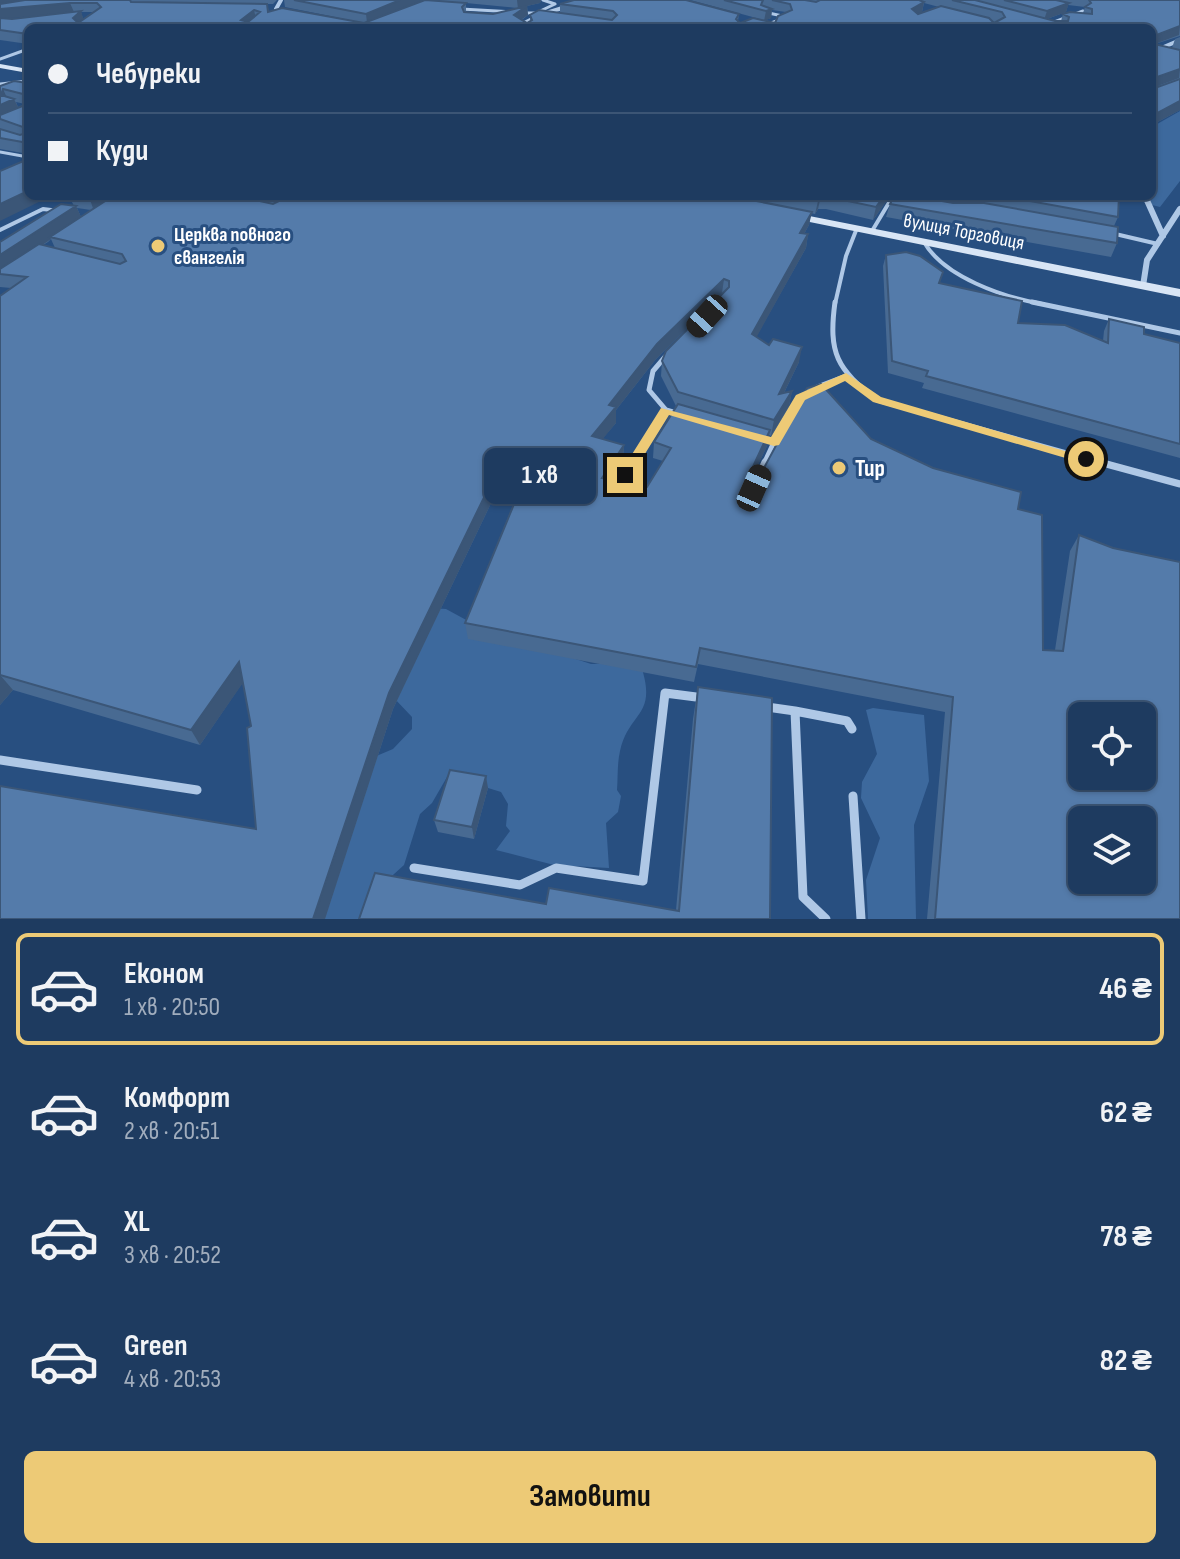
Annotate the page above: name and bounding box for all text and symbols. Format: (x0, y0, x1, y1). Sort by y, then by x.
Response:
text: Чебуреки (96, 56, 201, 92)
text: Куди (96, 133, 148, 169)
street label: вулиця Торговиця (901, 208, 1026, 255)
place label: Церква повного євангелія (174, 223, 291, 270)
marker: Церква повного євангелія (149, 237, 167, 255)
car (682, 290, 732, 342)
route start (1068, 441, 1104, 477)
callout: 1 хв (485, 447, 597, 503)
place label: Тир (855, 454, 885, 483)
route end (607, 457, 643, 493)
marker: Тир (830, 459, 848, 477)
text: 1 хв (522, 460, 558, 491)
car (733, 461, 775, 515)
map controls (1068, 702, 1156, 894)
button: locate (1068, 702, 1156, 790)
button: layers (1068, 806, 1156, 894)
icon: car (28, 953, 100, 1025)
text: Економ (124, 956, 204, 992)
text: 46 ₴ (1099, 971, 1152, 1007)
text: 1 хв · 20:50 (124, 992, 220, 1023)
icon: car (28, 1077, 100, 1149)
text: Комфорт (124, 1080, 230, 1116)
text: 62 ₴ (1100, 1095, 1152, 1131)
text: 2 хв · 20:51 (124, 1116, 219, 1147)
icon: car (28, 1201, 100, 1273)
text: XL (124, 1204, 150, 1240)
text: 78 ₴ (1100, 1219, 1152, 1255)
text: 3 хв · 20:52 (124, 1240, 221, 1271)
icon: car (28, 1325, 100, 1397)
text: Green (124, 1328, 188, 1364)
text: 82 ₴ (1100, 1343, 1152, 1379)
text: 4 хв · 20:53 (124, 1364, 221, 1395)
button: Замовити (24, 1451, 1156, 1543)

